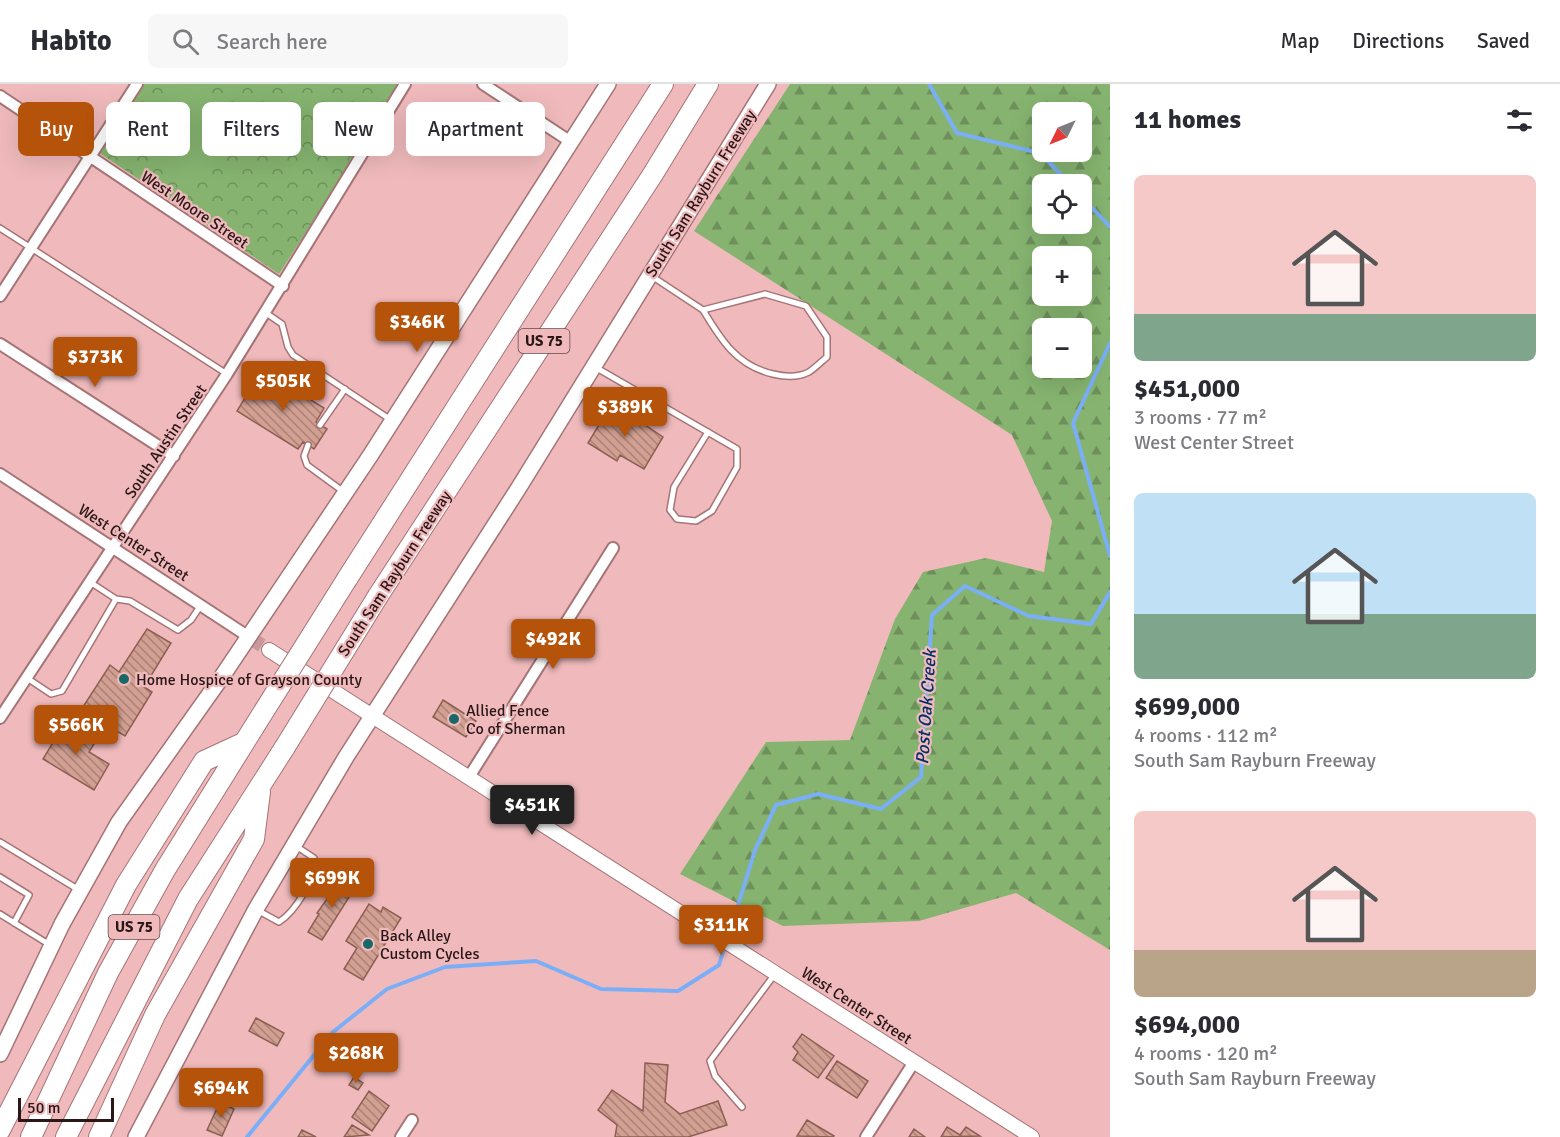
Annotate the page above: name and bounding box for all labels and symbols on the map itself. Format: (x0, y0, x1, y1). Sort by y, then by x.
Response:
north arrow (1032, 102, 1092, 162)
street label: South Sam Rayburn Freeway (641, 106, 761, 281)
street label: West Moore Street (137, 166, 252, 253)
pin: $346K (375, 302, 459, 353)
road number: US 75 (518, 329, 570, 353)
pin: $373K (53, 337, 137, 388)
pin: $505K (241, 361, 325, 412)
street label: South Austin Street (120, 380, 212, 502)
pin: $389K (583, 387, 667, 438)
street label: South Sam Rayburn Freeway (334, 487, 456, 660)
street label: West Center Street (74, 500, 193, 586)
pin: $492K (511, 619, 595, 670)
water label: Post Oak Creek (911, 647, 941, 765)
place label: Home Hospice of Grayson County (136, 670, 362, 690)
marker: Home Hospice of Grayson County (117, 672, 131, 686)
place label: Allied Fence Co of Sherman (466, 701, 566, 739)
pin: $566K (34, 705, 118, 756)
marker: Allied Fence Co of Sherman (447, 712, 461, 726)
pin: $451K (490, 785, 574, 836)
pin: $699K (290, 858, 374, 909)
pin: $311K (679, 905, 763, 956)
road number: US 75 (108, 915, 160, 939)
place label: Back Alley Custom Cycles (380, 926, 479, 964)
marker: Back Alley Custom Cycles (361, 937, 375, 951)
street label: West Center Street (797, 963, 916, 1049)
pin: $268K (314, 1033, 398, 1084)
pin: $694K (179, 1068, 263, 1119)
scale bar (18, 1095, 114, 1122)

